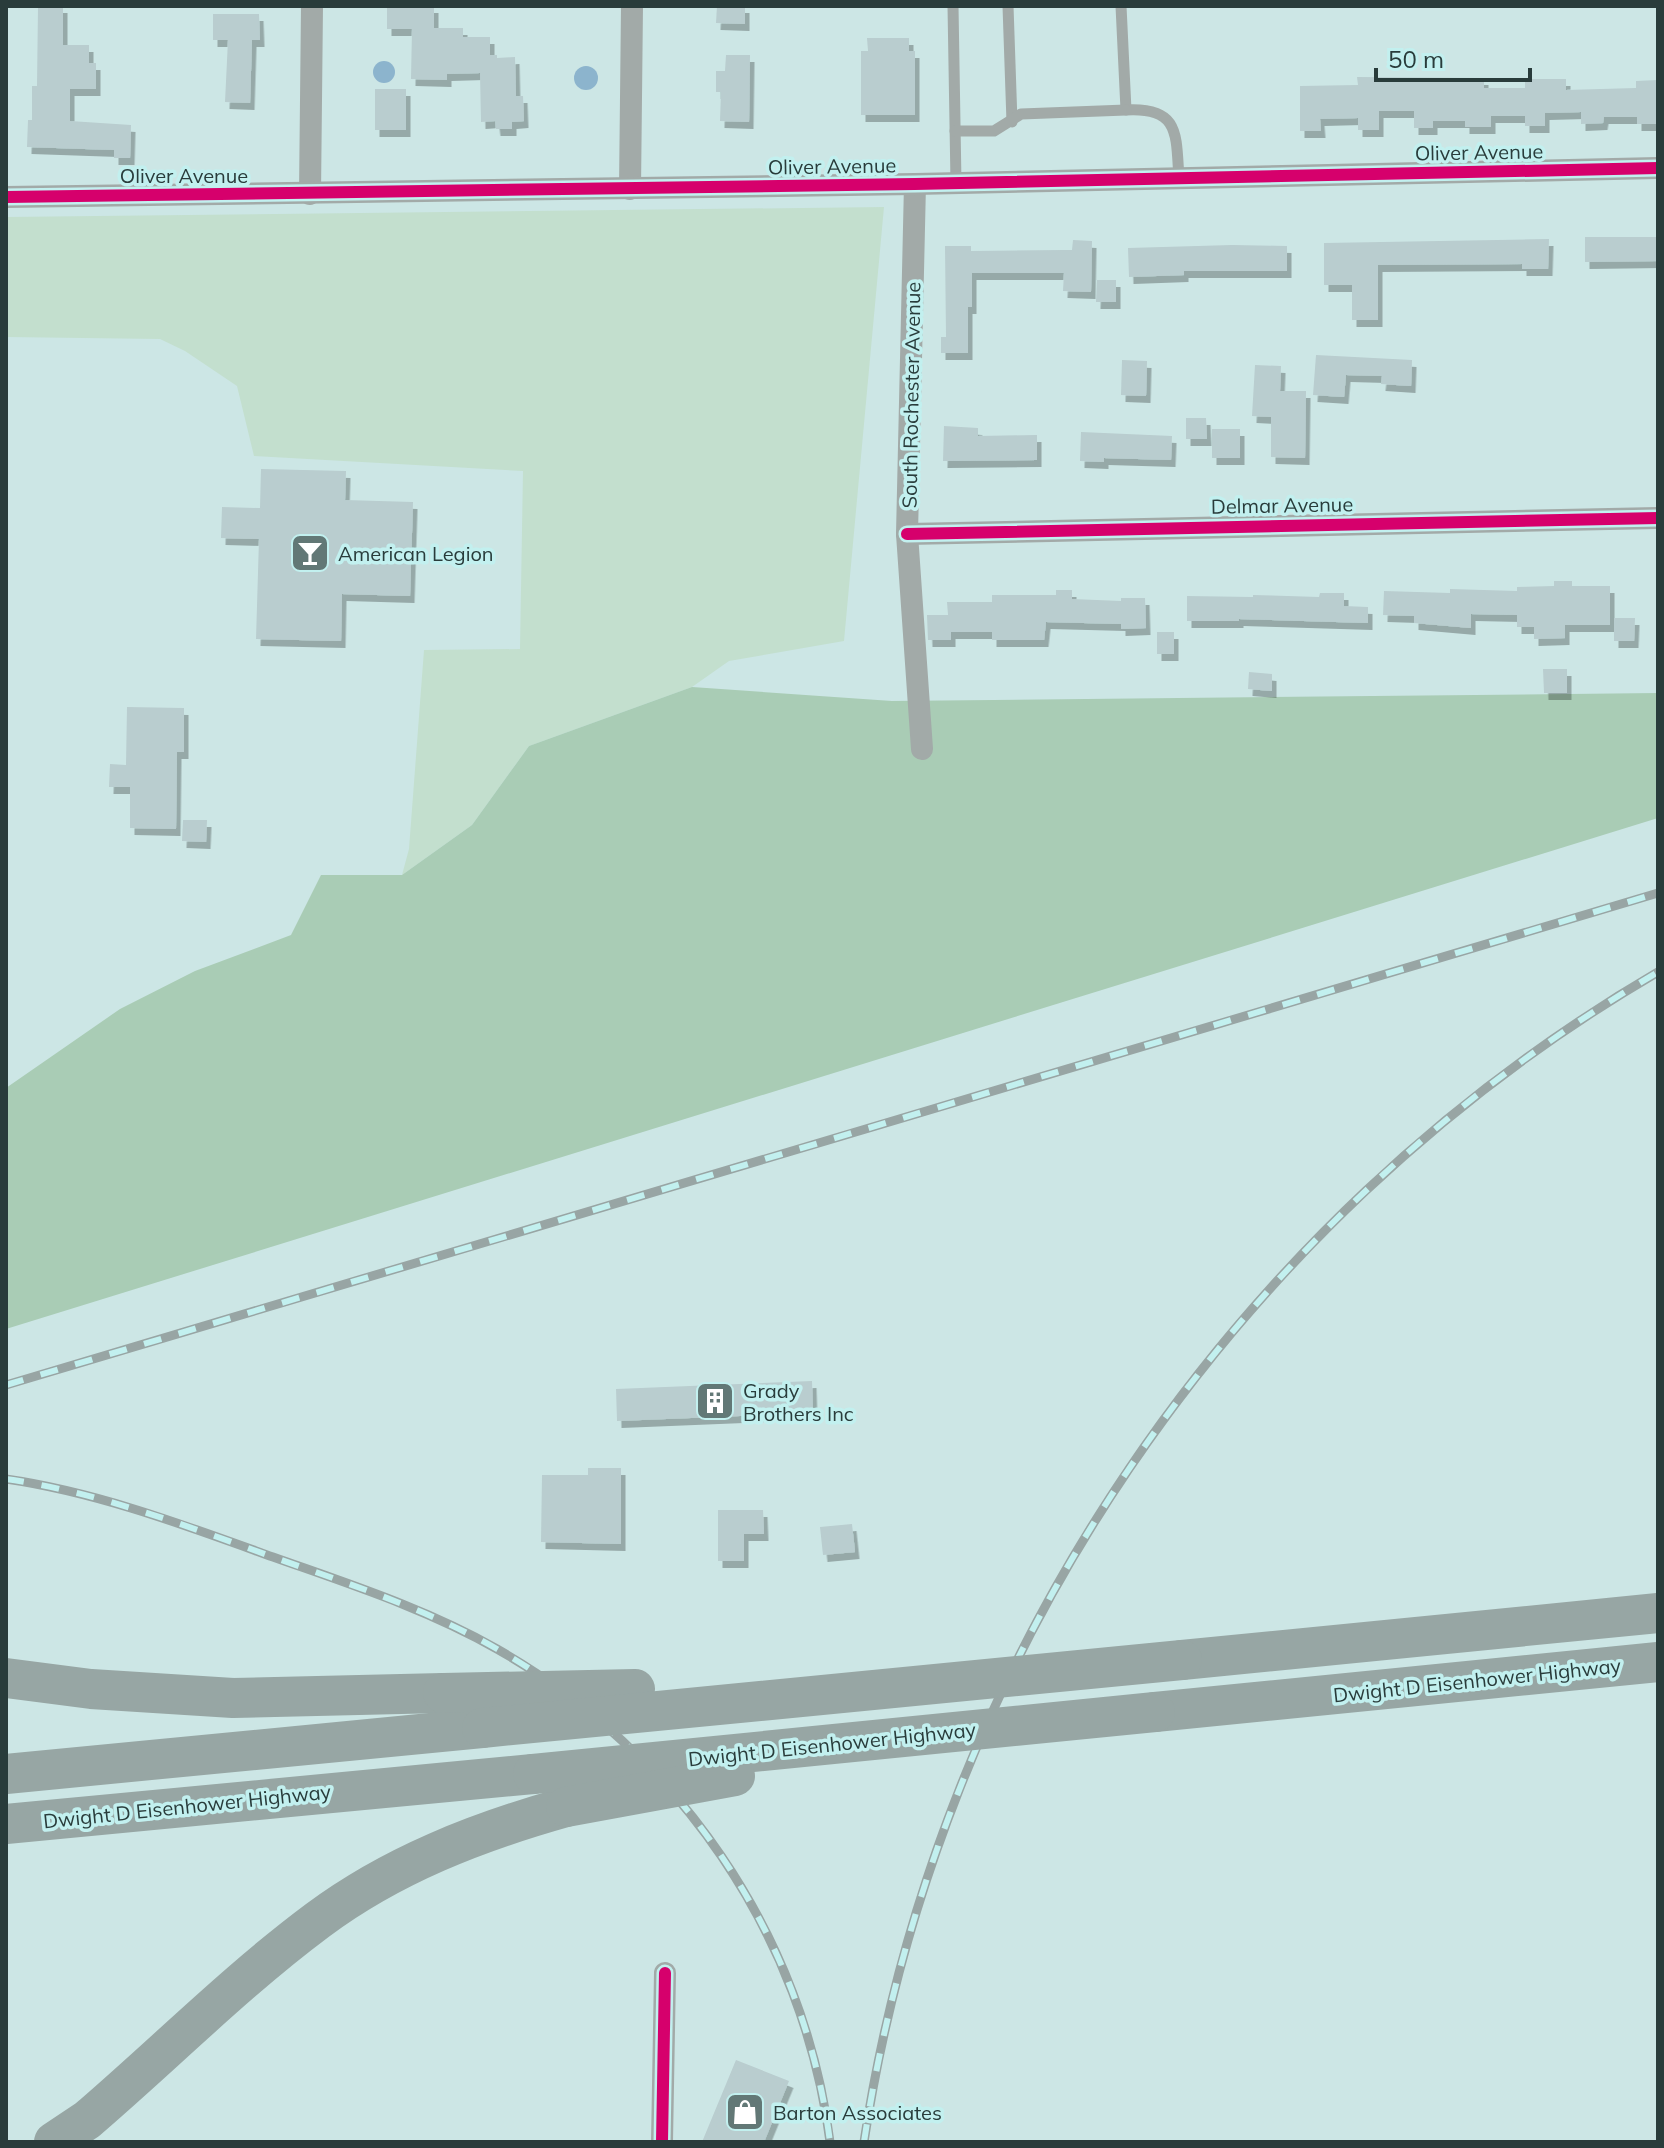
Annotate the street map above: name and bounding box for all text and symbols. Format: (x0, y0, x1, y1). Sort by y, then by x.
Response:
scale bar (1376, 32, 1530, 82)
text: 50 m (1388, 44, 1444, 74)
street label: Oliver Avenue (1415, 138, 1543, 166)
street label: Oliver Avenue (768, 152, 896, 180)
street label: Oliver Avenue (120, 163, 248, 188)
street label: South Rochester Avenue (897, 281, 925, 509)
street label: Delmar Avenue (1211, 491, 1353, 519)
bar icon: American Legion (289, 532, 331, 574)
place label: American Legion (338, 541, 494, 566)
place label: Grady Brothers Inc (743, 1378, 854, 1426)
building icon: Grady Brothers Inc (694, 1380, 736, 1422)
street label: Dwight D Eisenhower Highway (1332, 1652, 1623, 1708)
street label: Dwight D Eisenhower Highway (687, 1716, 978, 1772)
street label: Dwight D Eisenhower Highway (42, 1778, 333, 1834)
shop icon: Barton Associates (724, 2091, 766, 2133)
place label: Barton Associates (773, 2100, 942, 2125)

